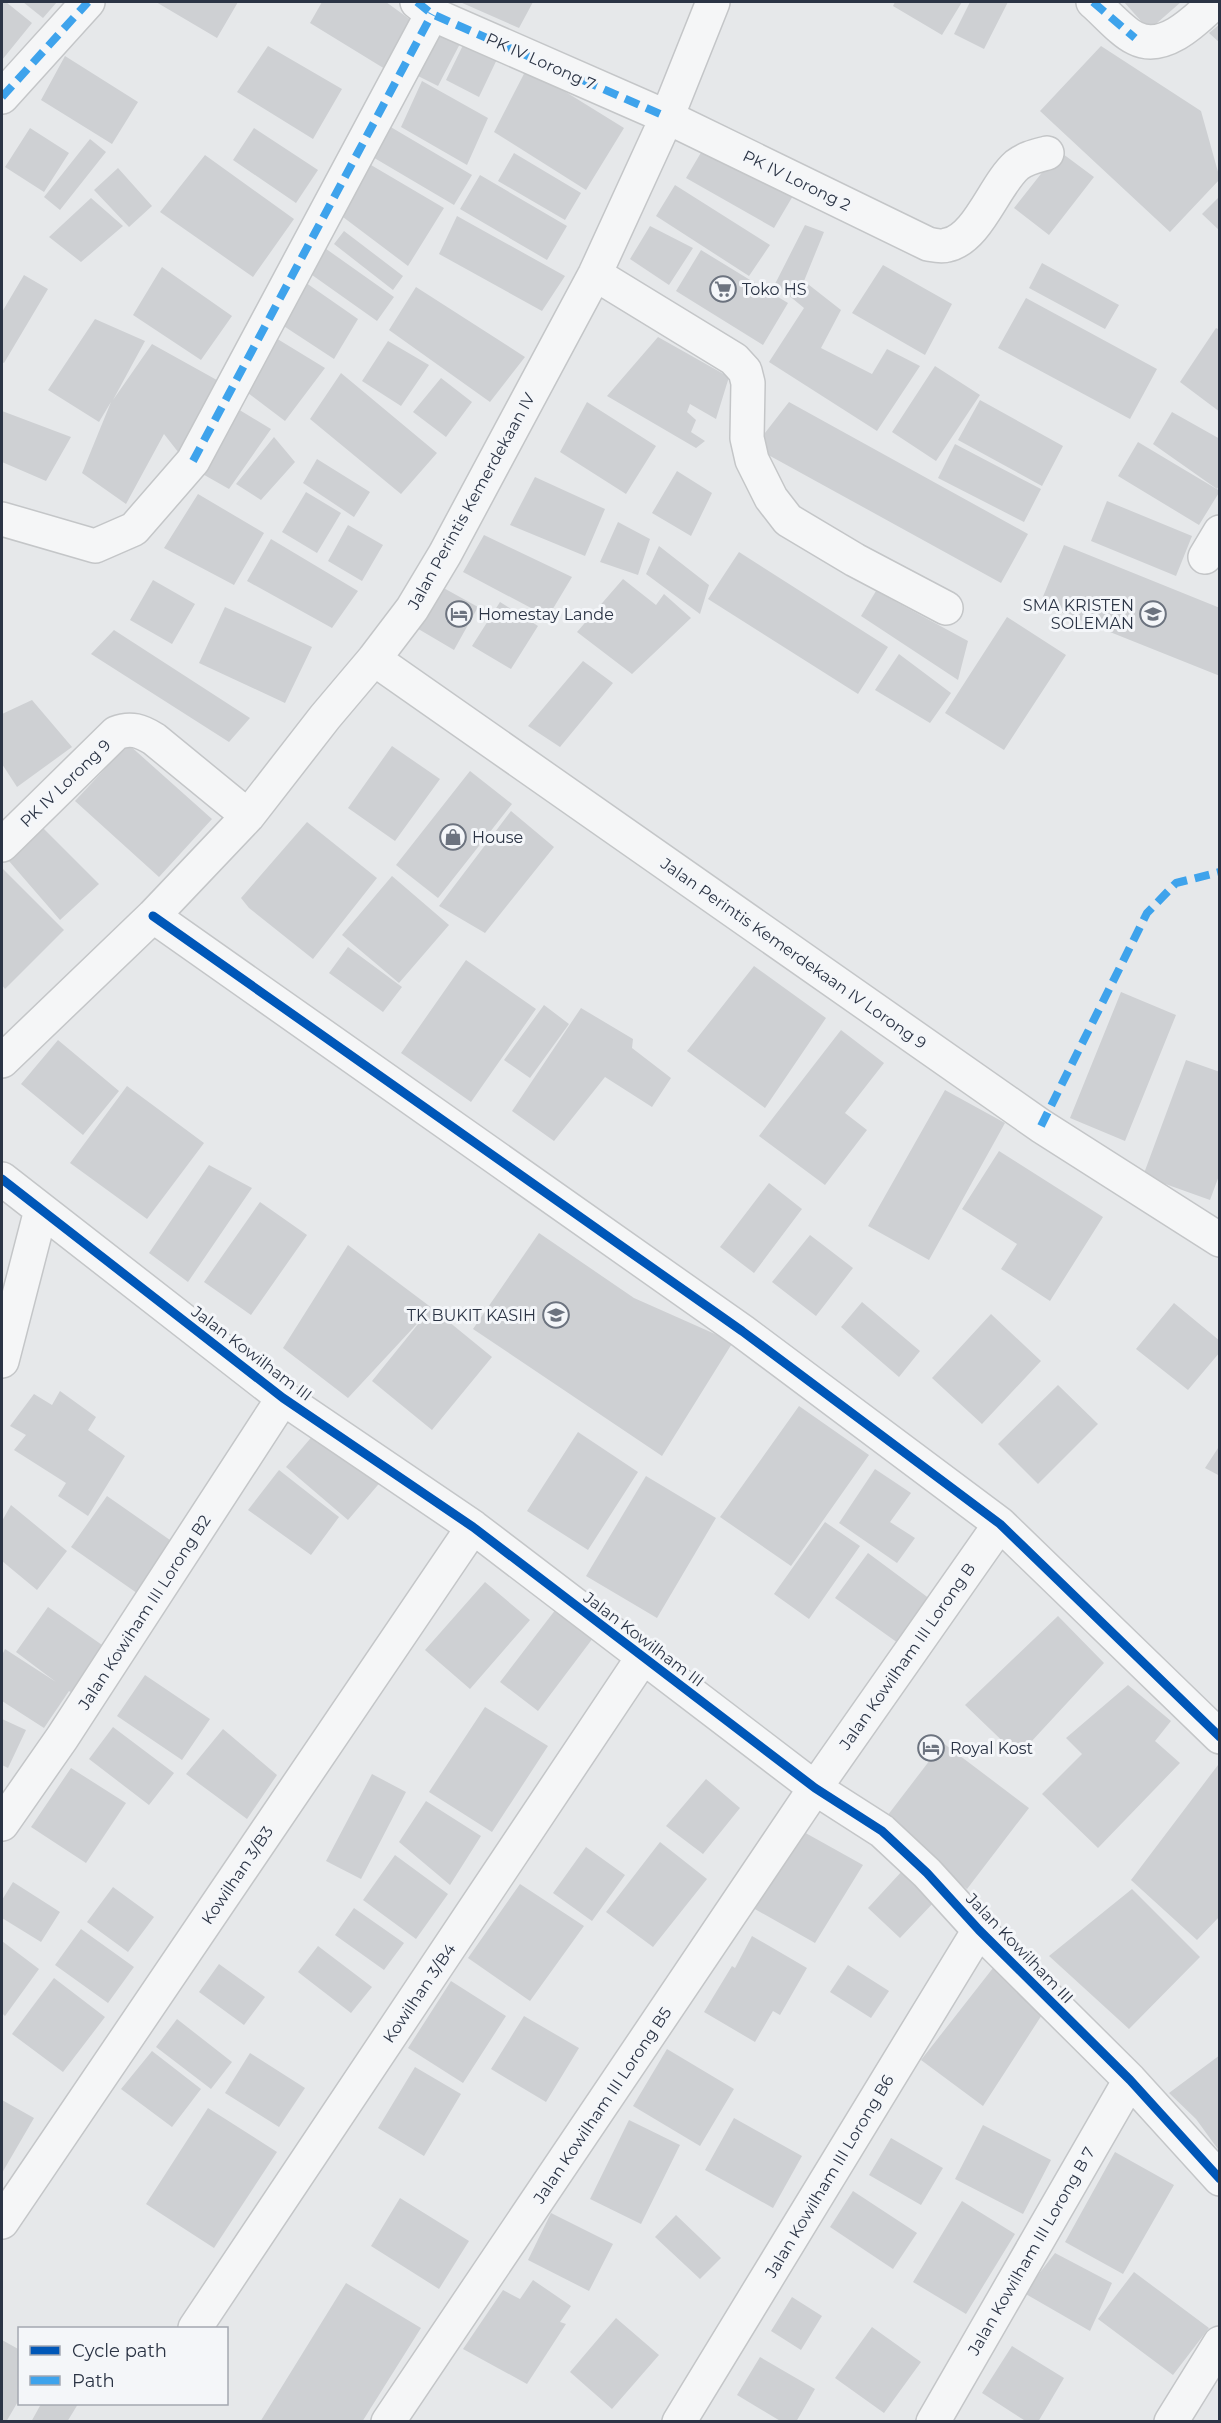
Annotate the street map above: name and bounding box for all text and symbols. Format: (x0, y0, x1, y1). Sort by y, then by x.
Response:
street label: PK IV Lorong 7 (483, 29, 598, 94)
street label: PK IV Lorong 2 (740, 146, 854, 215)
supermarket icon: Toko HS (708, 274, 738, 304)
place label: Toko HS (742, 280, 807, 299)
street label: Jalan Perintis Kemerdekaan IV (403, 389, 539, 614)
place label: SMA KRISTEN SOLEMAN (1023, 596, 1134, 633)
hotel icon: Homestay Lande (444, 599, 474, 629)
school or university icon: SMA KRISTEN SOLEMAN (1138, 599, 1168, 629)
place label: Homestay Lande (478, 605, 614, 624)
street label: PK IV Lorong 9 (16, 735, 114, 831)
shop icon: House (438, 822, 468, 852)
place label: House (472, 828, 523, 847)
street label: Jalan Perintis Kemerdekaan IV Lorong 9 (656, 853, 930, 1053)
school or university icon: TK BUKIT KASIH (541, 1300, 571, 1330)
street label: Jalan Kowilham III (187, 1301, 316, 1405)
place label: TK BUKIT KASIH (407, 1306, 536, 1325)
street label: Jalan Kowiham III Lorong B2 (74, 1511, 215, 1714)
street label: Jalan Kowilham III Lorong B (835, 1559, 979, 1754)
street label: Jalan Kowilham III (579, 1587, 708, 1691)
hotel icon: Royal Kost (916, 1733, 946, 1763)
place label: Royal Kost (950, 1739, 1033, 1758)
street label: Kowilhan 3/B3 (198, 1823, 277, 1928)
street label: Jalan Kowilham III (962, 1889, 1077, 2007)
street label: Kowilhan 3/B4 (379, 1940, 460, 2047)
street label: Jalan Kowilham III Lorong B5 (529, 2004, 675, 2208)
street label: Jalan Kowilham III Lorong B6 (761, 2071, 898, 2282)
street label: Jalan Kowilham III Lorong B 7 (963, 2144, 1099, 2359)
legend (18, 2327, 228, 2405)
text: Cycle path (72, 2340, 167, 2362)
text: Path (72, 2370, 115, 2392)

